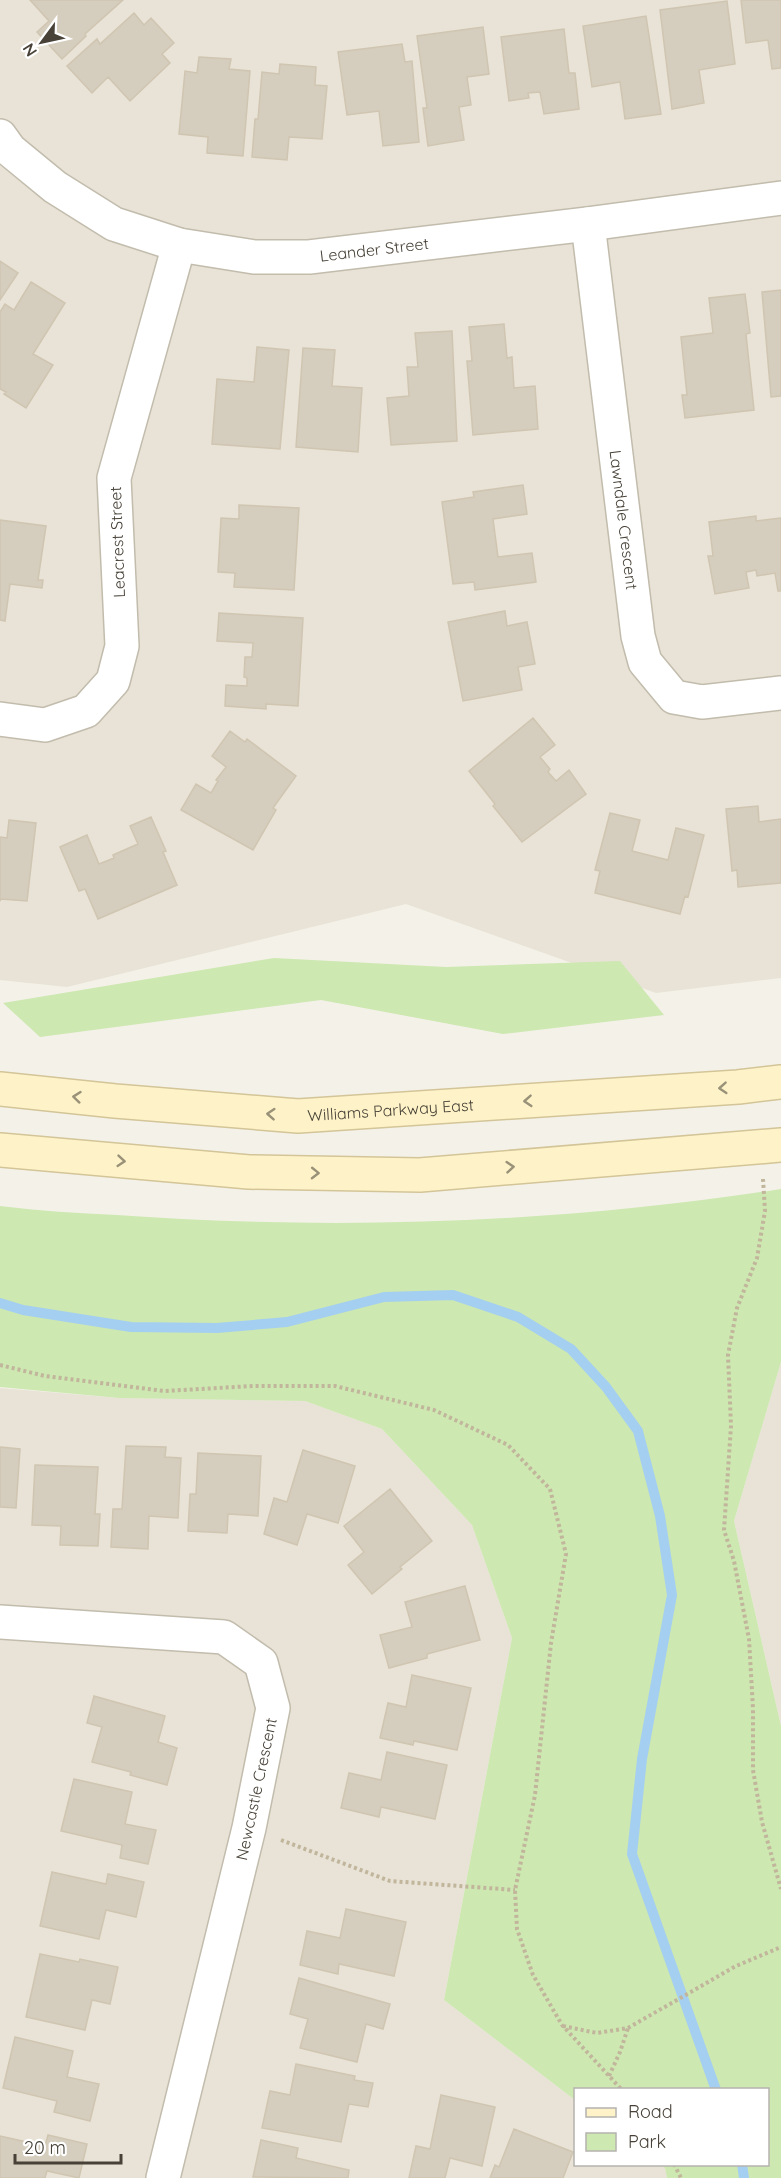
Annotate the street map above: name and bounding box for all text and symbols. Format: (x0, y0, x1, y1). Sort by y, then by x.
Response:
north arrow (12, 12, 72, 72)
text: N (18, 40, 41, 61)
street label: Leander Street (319, 233, 430, 266)
street label: Lawndale Crescent (606, 449, 642, 591)
street label: Leacrest Street (105, 486, 129, 598)
one-way arrow (718, 1082, 727, 1095)
one-way arrow (72, 1091, 81, 1104)
street label: Williams Parkway East (307, 1094, 474, 1125)
one-way arrow (524, 1094, 533, 1107)
one-way arrow (266, 1107, 275, 1120)
one-way arrow (116, 1154, 126, 1167)
one-way arrow (506, 1161, 515, 1174)
one-way arrow (311, 1167, 320, 1179)
street label: Newcastle Crescent (231, 1716, 281, 1862)
legend (574, 2088, 769, 2166)
text: Road (628, 2100, 673, 2123)
scale bar (15, 2127, 122, 2165)
text: Park (628, 2130, 666, 2153)
text: 20 m (24, 2136, 66, 2159)

